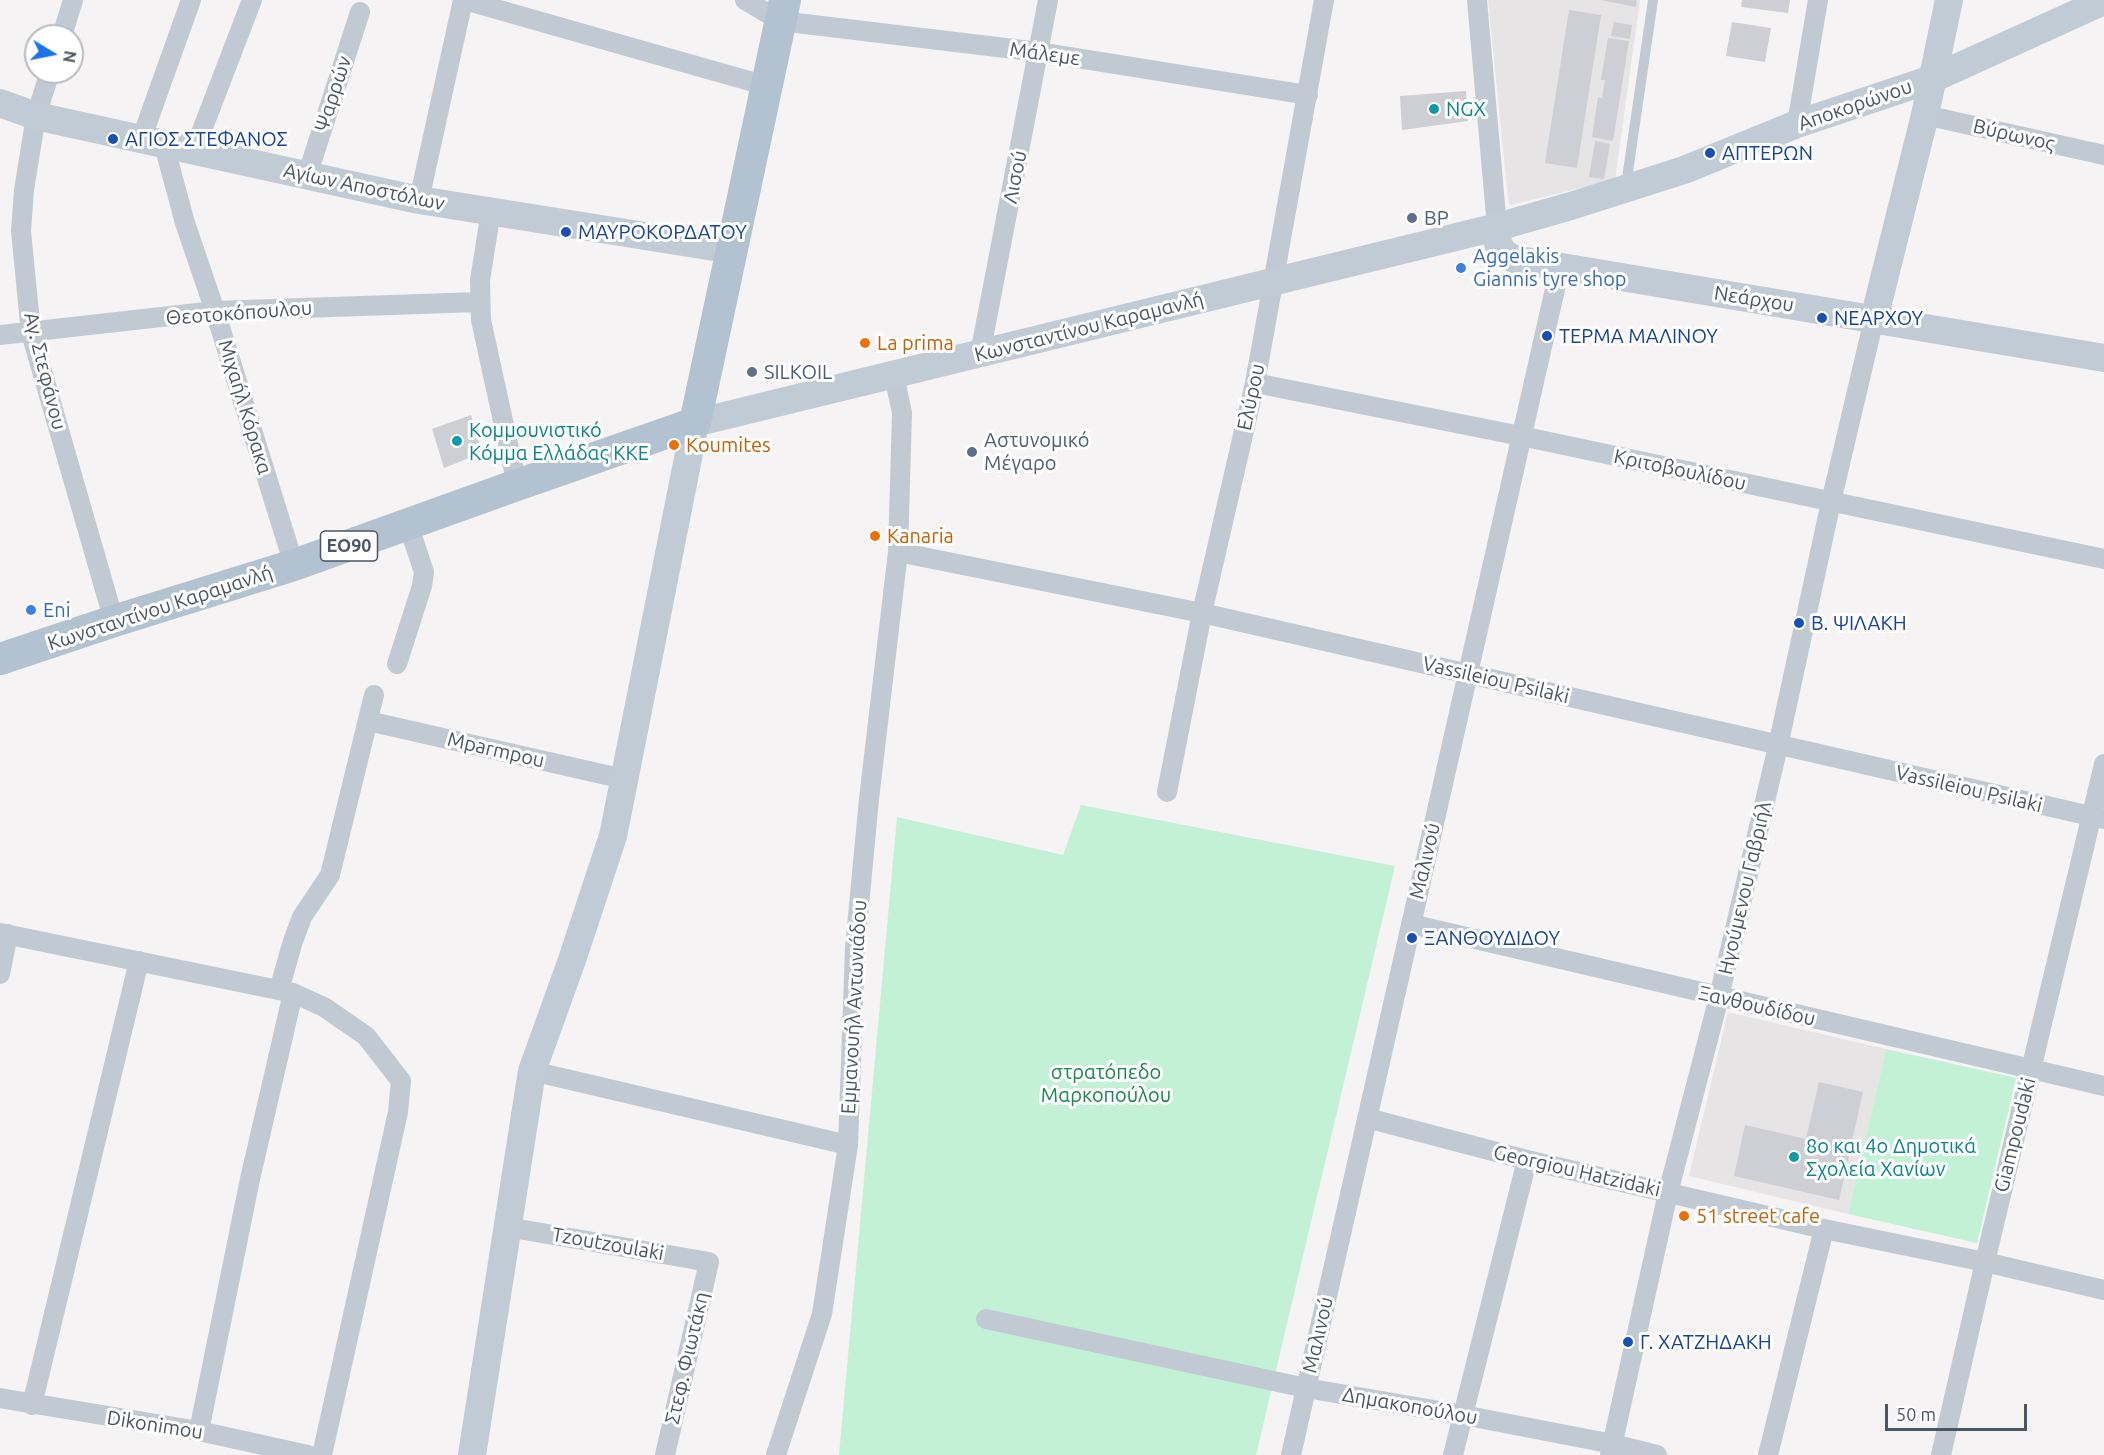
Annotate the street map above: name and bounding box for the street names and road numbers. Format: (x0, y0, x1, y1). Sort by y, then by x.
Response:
street label: Μάλεμε (1008, 37, 1082, 71)
street label: Ψαρρών (310, 53, 356, 135)
street label: Αποκορώνου (1795, 74, 1915, 136)
street label: Βύρωνος (1971, 114, 2057, 156)
street label: Λισού (998, 149, 1032, 205)
street label: Αγίων Αποστόλων (281, 158, 447, 216)
street label: Νεάρχου (1712, 281, 1796, 317)
street label: Κωνσταντίνου Καραμανλή (972, 287, 1206, 367)
street label: Θεοτοκόπουλου (165, 296, 313, 330)
street label: Αγ. Στεφάνου (19, 310, 71, 432)
street label: Μιχαήλ Κόρακα (213, 337, 277, 477)
street label: Ελύρου (1232, 361, 1270, 433)
street label: Κριτοβουλίδου (1612, 444, 1748, 496)
road number: ΕΟ90 (320, 531, 378, 561)
street label: Κωνσταντίνου Καραμανλή (45, 560, 275, 656)
street label: Vassileiou Psilaki (1420, 651, 1572, 709)
street label: Mparmpou (445, 727, 547, 773)
street label: Vassileiou Psilaki (1893, 760, 2045, 818)
street label: Ηγούμενου Γαβριήλ (1713, 799, 1777, 977)
street label: Μαλινού (1405, 821, 1445, 901)
street label: Εμμανουήλ Αντωνιάδου (836, 899, 872, 1115)
street label: Ξανθουδίδου (1696, 981, 1818, 1031)
street label: Giampoudaki (1989, 1075, 2041, 1195)
street label: Georgiou Hatzidaki (1491, 1140, 1663, 1202)
street label: Tzoutzoulaki (550, 1222, 666, 1266)
street label: Στεφ. Φιωτάκη (660, 1290, 714, 1426)
street label: Μαλινού (1298, 1295, 1338, 1375)
street label: Δημακοπούλου (1341, 1382, 1479, 1430)
street label: Dikonimou (105, 1406, 205, 1444)

